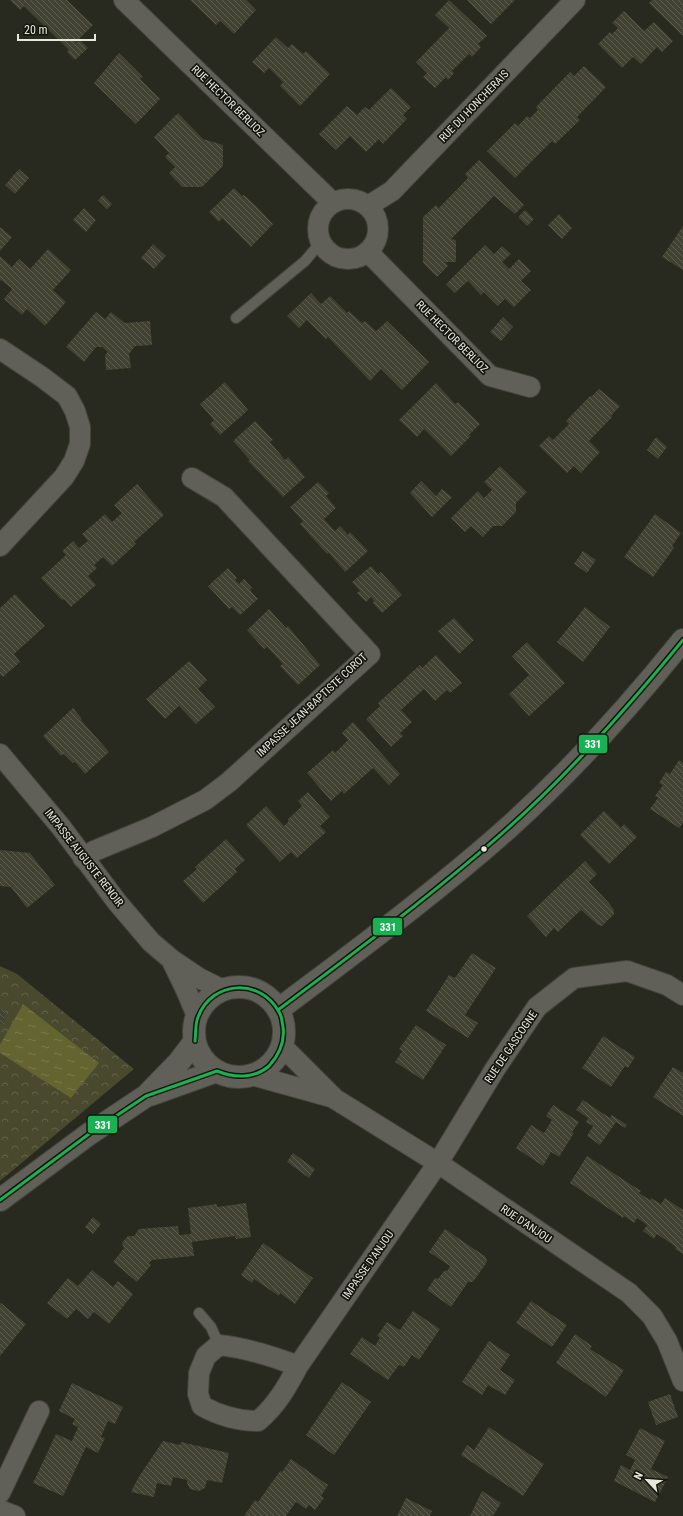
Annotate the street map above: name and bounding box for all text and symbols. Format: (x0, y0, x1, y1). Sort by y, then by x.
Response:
scale bar (18, 16, 95, 42)
text: 20 m (24, 23, 48, 37)
street label: RUE HECTOR BERLIOZ (189, 63, 267, 139)
street label: RUE DU HONCHERAIS (437, 67, 512, 144)
street label: RUE HECTOR BERLIOZ (413, 298, 491, 376)
street label: IMPASSE JEAN-BAPTISTE COROT (254, 650, 370, 760)
line badge: 331 (578, 734, 608, 754)
text: 331 (585, 738, 601, 751)
street label: IMPASSE AUGUSTE RENOIR (42, 807, 126, 909)
unlabelled marker (479, 844, 489, 854)
line badge: 331 (372, 917, 403, 936)
text: 331 (380, 921, 396, 934)
street label: RUE DE GASCOGNE (482, 1008, 540, 1086)
line badge: 331 (87, 1115, 118, 1134)
text: 331 (95, 1119, 111, 1132)
street label: RUE D'ANJOU (498, 1202, 554, 1246)
street label: IMPASSE D'ANJOU (339, 1228, 397, 1302)
north arrow (627, 1460, 667, 1500)
text: N (631, 1470, 646, 1482)

